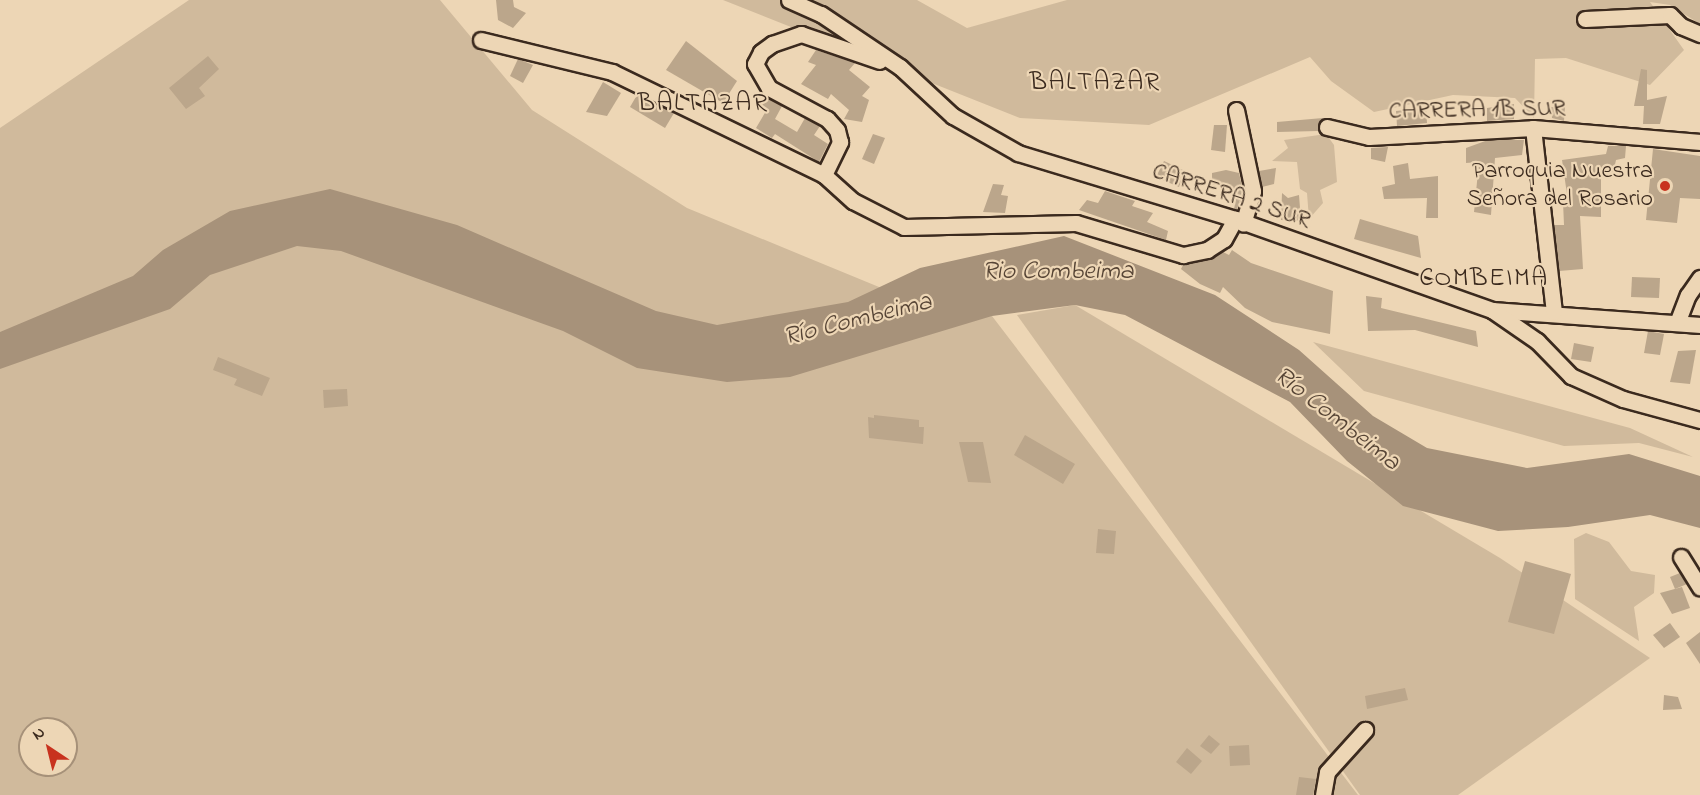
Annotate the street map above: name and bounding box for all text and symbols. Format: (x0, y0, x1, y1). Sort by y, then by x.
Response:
district label: BALTAZAR (1029, 68, 1161, 100)
district label: BALTAZAR (637, 89, 769, 121)
street label: CARRERA 1B SUR (1388, 95, 1566, 127)
street label: CARRERA 2 SUR (1148, 158, 1314, 236)
place label: Parroquia Nuestra Señora del Rosario (1467, 158, 1653, 214)
marker: Parroquia Nuestra Señora del Rosario (1658, 179, 1672, 193)
water label: Rio Combeima (982, 257, 1134, 289)
district label: COMBEIMA (1419, 264, 1549, 296)
water label: Río Combeima (781, 288, 935, 354)
water label: Río Combeima (1267, 361, 1405, 479)
north arrow (18, 717, 78, 777)
text: N (28, 721, 50, 747)

